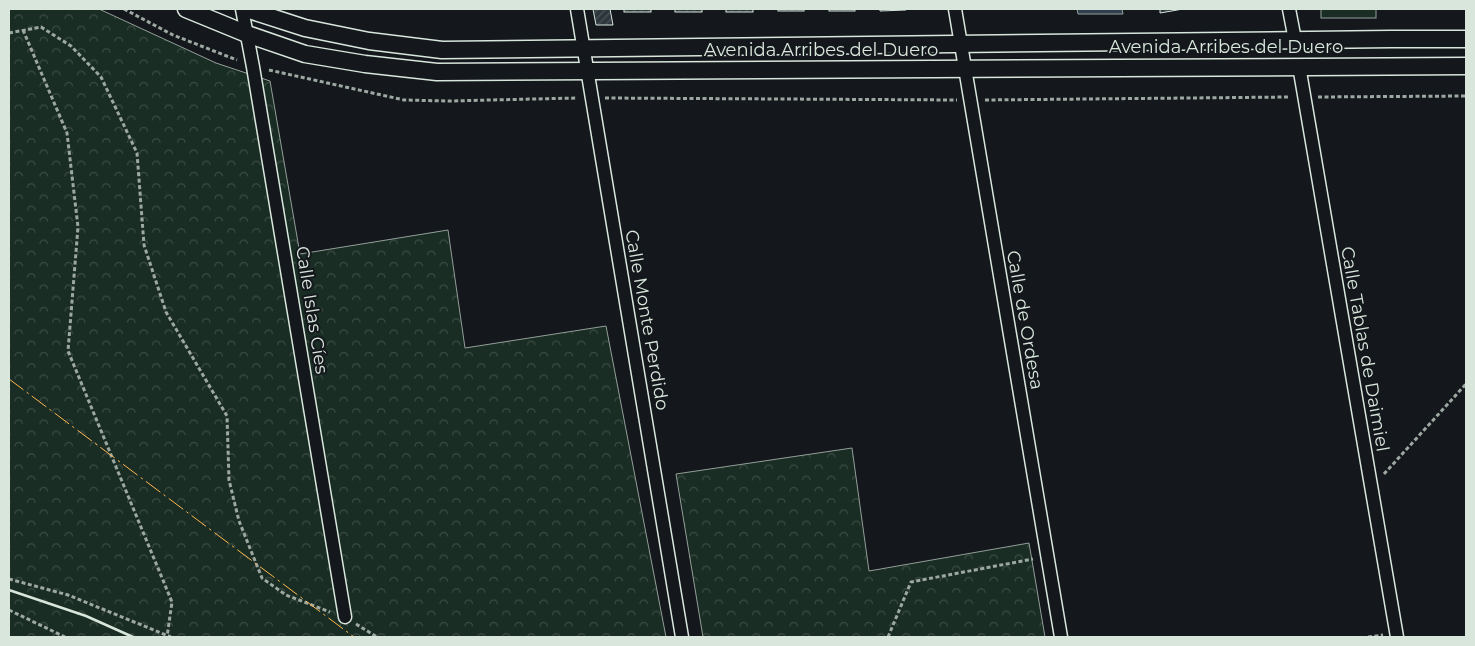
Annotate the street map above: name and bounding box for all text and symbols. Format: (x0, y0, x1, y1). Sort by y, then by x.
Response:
street label: Avenida Arribes del Duero (1109, 36, 1343, 58)
street label: Avenida Arribes del Duero (704, 39, 938, 61)
street label: Calle Monte Perdido (620, 228, 674, 412)
street label: Calle Islas Cíes (291, 245, 333, 376)
street label: Calle Tablas de Daimiel (1336, 245, 1394, 453)
street label: Calle de Ordesa (1002, 249, 1048, 391)

